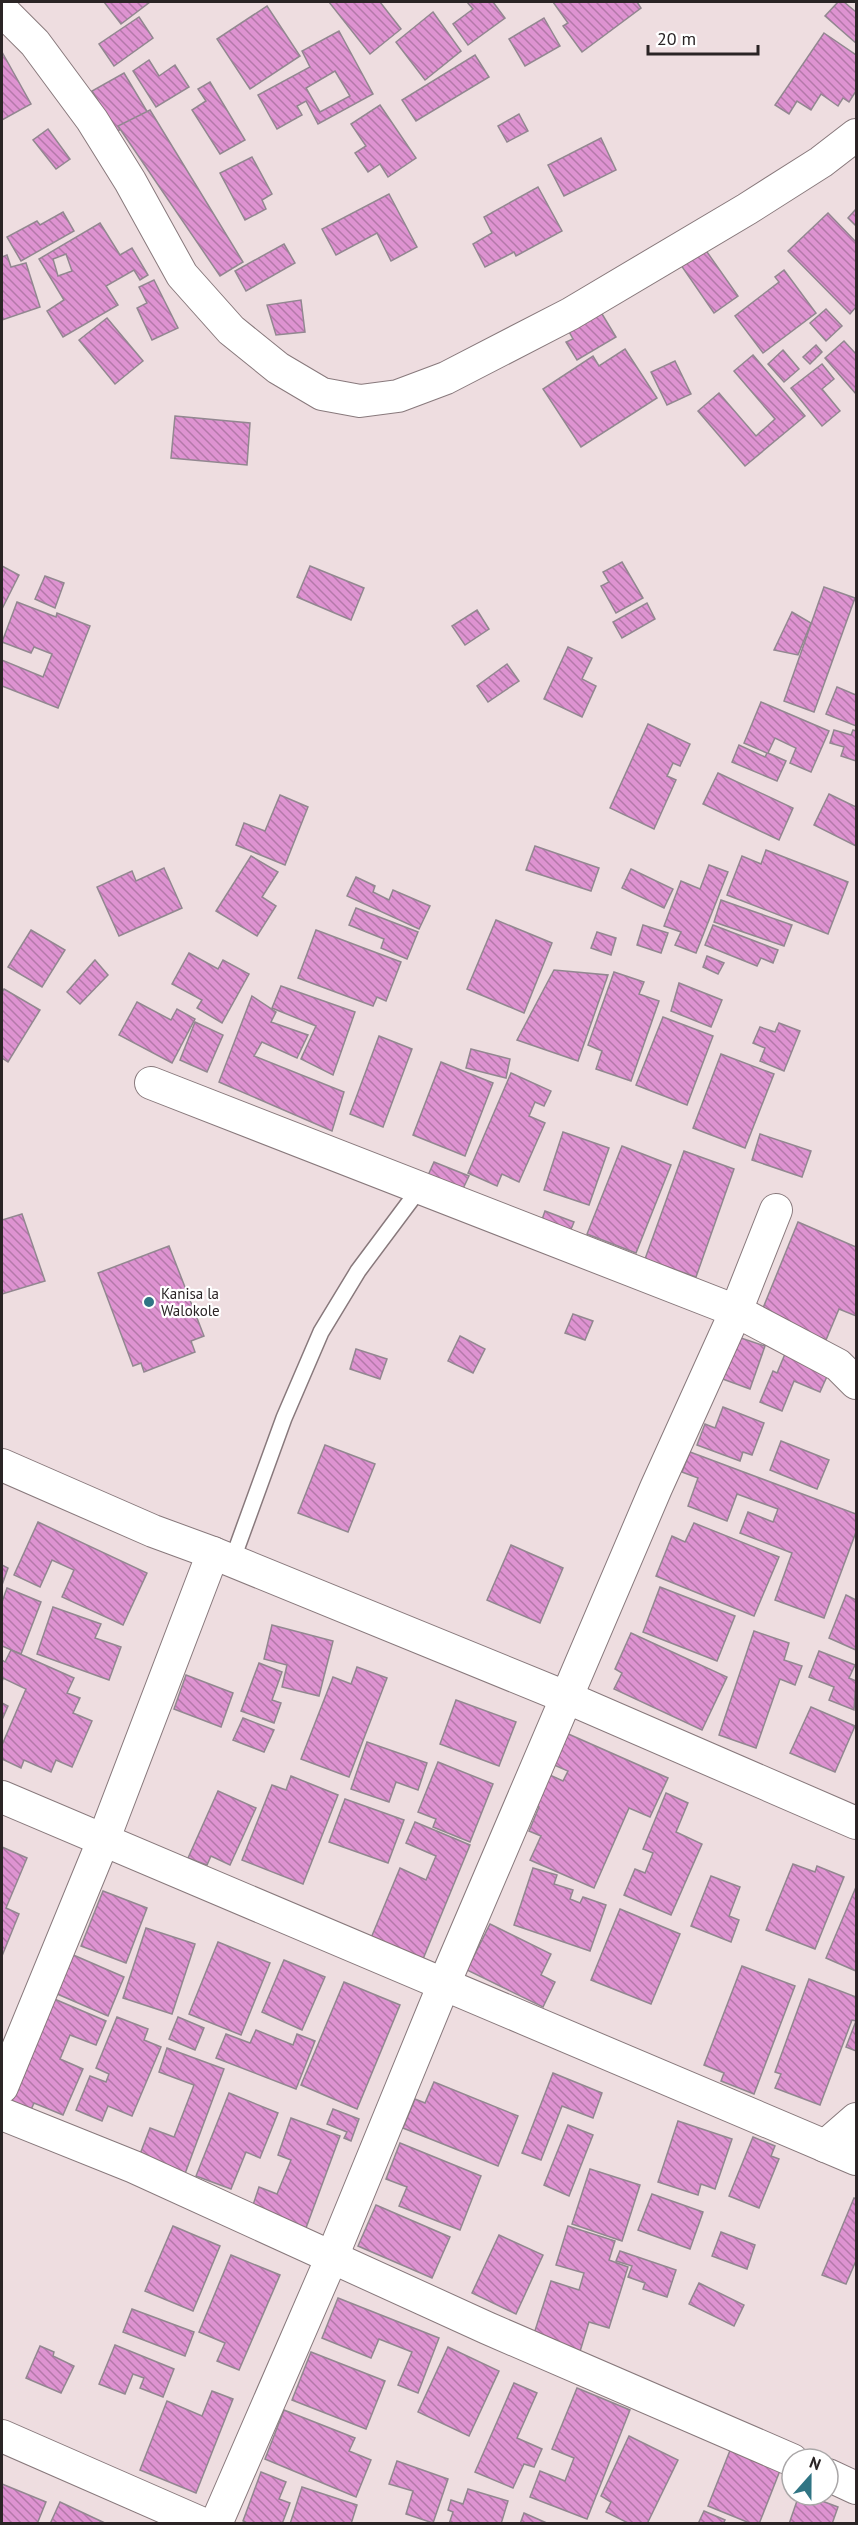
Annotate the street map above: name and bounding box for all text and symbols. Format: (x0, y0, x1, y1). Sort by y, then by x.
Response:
scale bar (648, 18, 758, 56)
text: 20 m (657, 27, 696, 50)
place label: Kanisa la Walokole (161, 1284, 220, 1320)
marker: Kanisa la Walokole (142, 1295, 156, 1309)
north arrow (780, 2447, 840, 2507)
text: N (807, 2452, 824, 2474)

